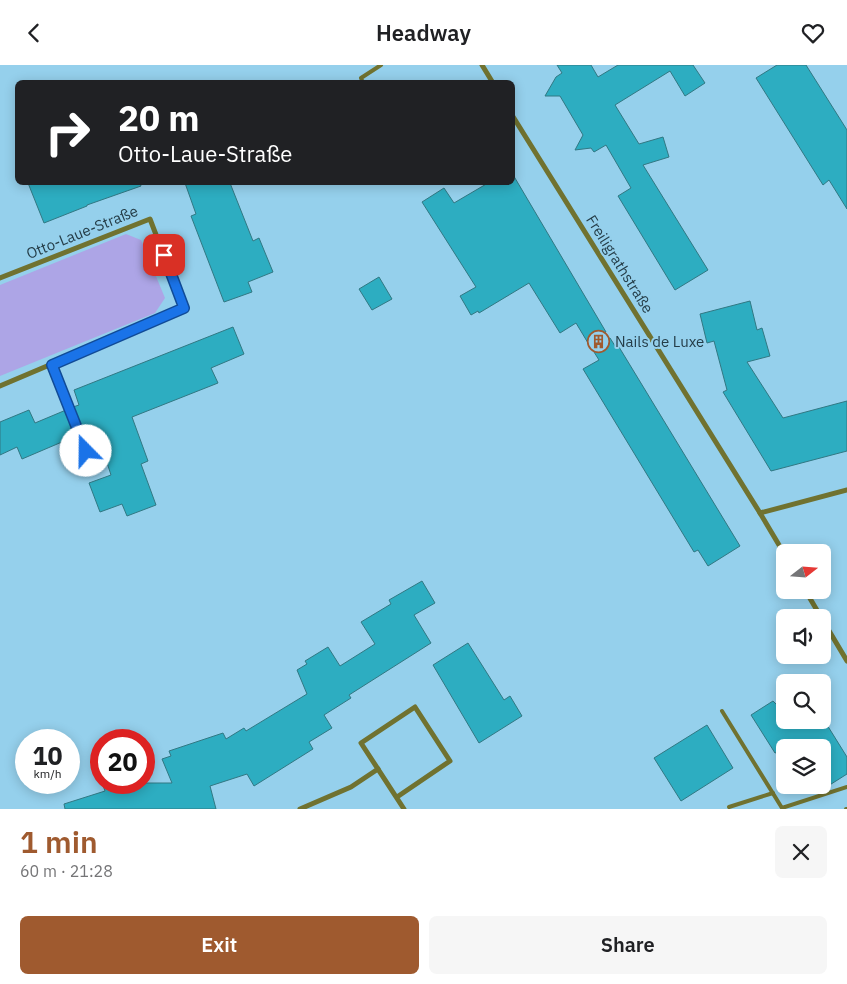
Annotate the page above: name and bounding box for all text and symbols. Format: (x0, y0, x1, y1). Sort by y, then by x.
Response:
text: Headway (376, 18, 471, 47)
icon: back (20, 19, 48, 47)
icon: heart (799, 19, 827, 47)
text: 20 m (118, 95, 200, 141)
icon: right (35, 100, 100, 165)
text: Otto-Laue-Straße (118, 139, 292, 168)
street label: Otto-Laue-Straße (23, 201, 141, 263)
street label: Freiligrathstraße (582, 211, 658, 317)
pin (143, 234, 185, 276)
icon: arrive (150, 241, 178, 269)
building icon: Nails de Luxe (587, 329, 611, 353)
place label: Nails de Luxe (615, 332, 704, 351)
position arrow (59, 424, 111, 476)
north arrow (776, 544, 831, 599)
map controls (776, 544, 831, 794)
button: sound (776, 609, 831, 664)
button: search (776, 674, 831, 729)
speed limit sign: 20 (90, 729, 155, 794)
text: 10 (32, 739, 63, 772)
button: layers (776, 739, 831, 794)
text: km/h (33, 766, 62, 781)
text: 1 min (20, 822, 98, 861)
button: close (775, 826, 827, 878)
text: 60 m · 21:28 (20, 861, 113, 881)
button: Exit (20, 916, 419, 974)
button: Share (429, 916, 827, 974)

